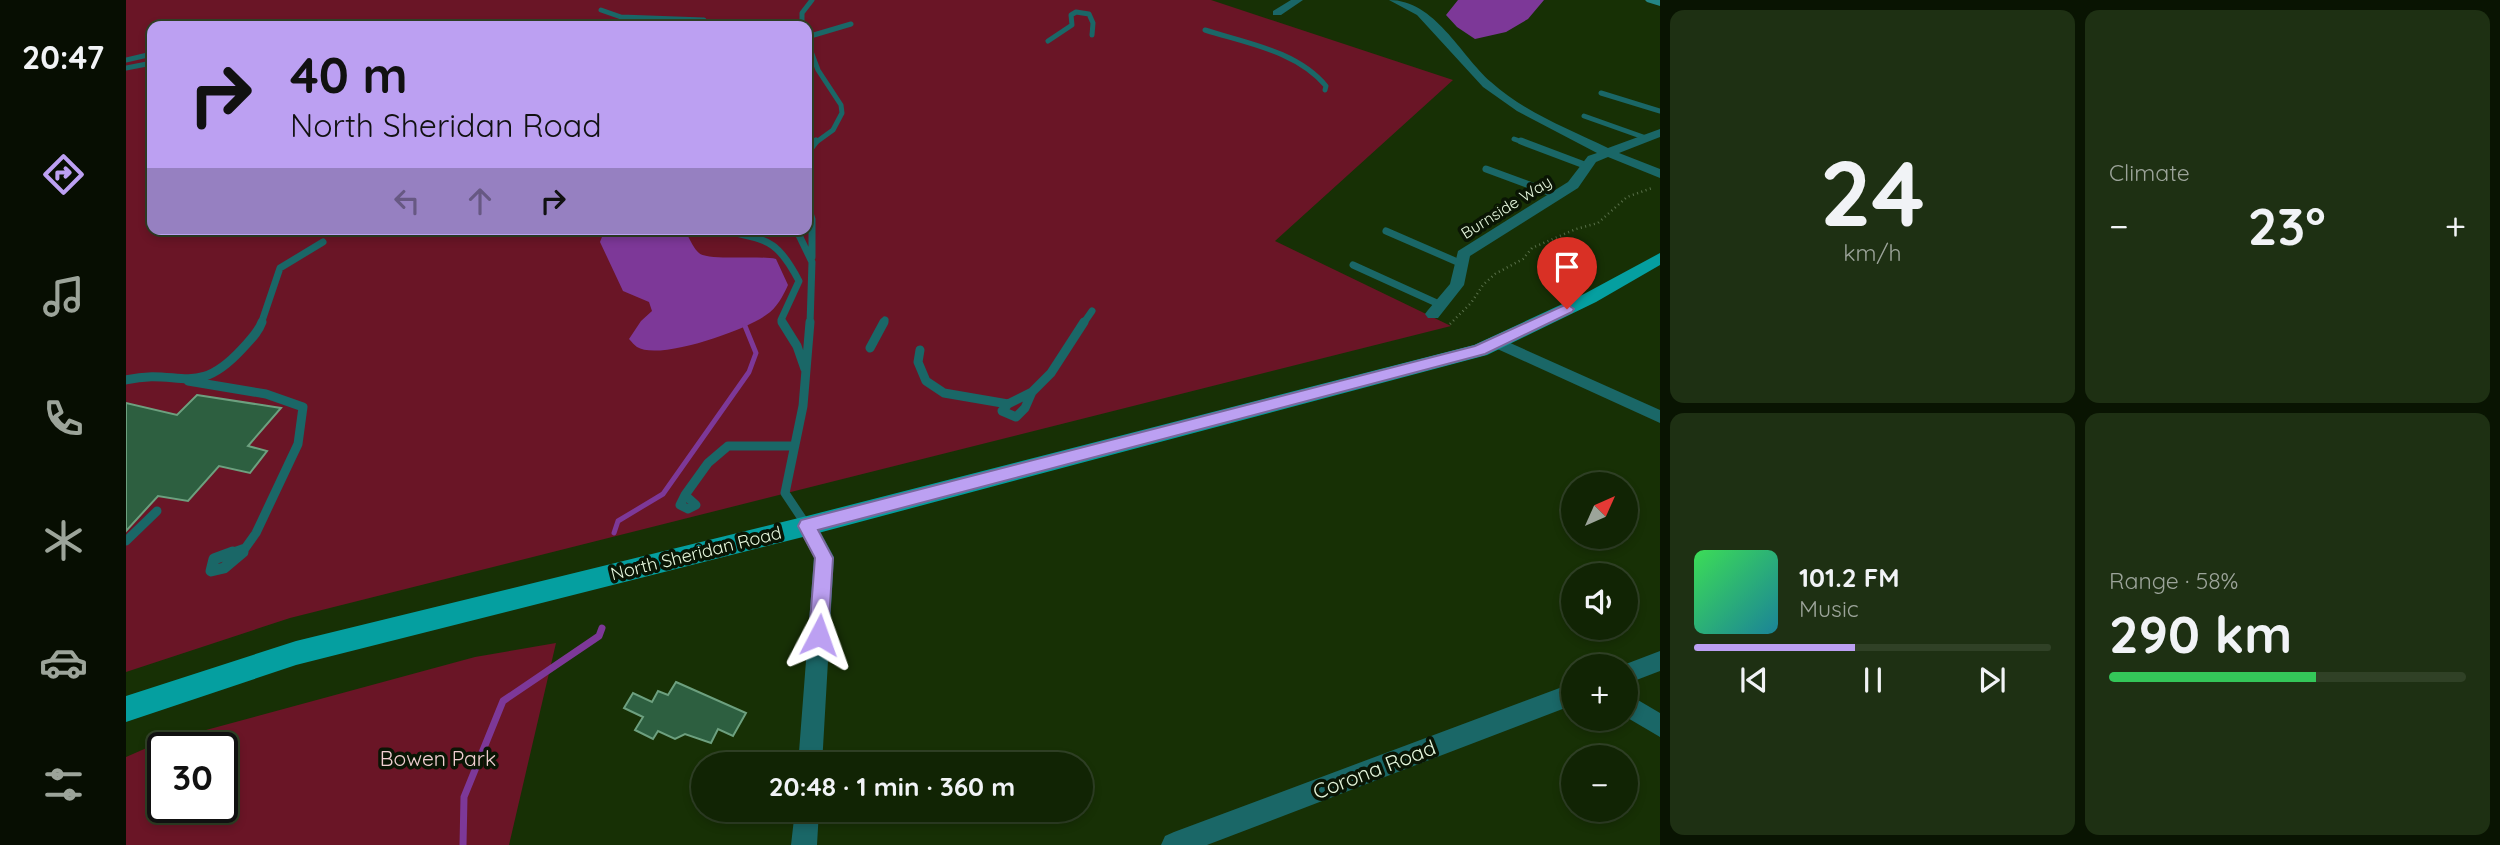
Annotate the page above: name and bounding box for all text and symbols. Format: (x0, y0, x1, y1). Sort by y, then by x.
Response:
text: 20:47 (22, 37, 104, 77)
text: 40 m (290, 44, 408, 105)
icon: right (175, 49, 266, 140)
text: North Sheridan Road (290, 105, 602, 145)
text: 24 (1820, 135, 1925, 249)
icon: directions (39, 150, 88, 199)
text: Climate (2109, 158, 2190, 187)
street label: Burnside Way (1457, 171, 1555, 243)
icon: left (388, 182, 426, 220)
icon: ahead (461, 182, 499, 220)
icon: right (534, 182, 572, 220)
text: 23° (2248, 193, 2326, 258)
text: − (2109, 202, 2129, 250)
text: + (2445, 202, 2466, 250)
pin (1537, 237, 1597, 309)
text: km/h (1843, 238, 1902, 267)
icon: arrive (1548, 248, 1586, 286)
icon: music (39, 272, 88, 321)
icon: phone (39, 394, 88, 443)
north arrow (1561, 472, 1638, 550)
map controls (1561, 472, 1638, 822)
icon: climate (39, 516, 88, 565)
street label: North Sheridan Road (608, 521, 784, 585)
text: 101.2 FM (1799, 561, 1900, 594)
button: sound (1561, 563, 1638, 640)
text: Range · 58% (2109, 566, 2238, 595)
text: Music (1799, 594, 1859, 623)
position arrow (782, 598, 856, 672)
text: 290 km (2109, 601, 2292, 666)
icon: car (39, 638, 88, 687)
button: + (1561, 654, 1638, 731)
icon: previous (1735, 661, 1773, 699)
icon: pause (1854, 661, 1892, 699)
icon: next (1973, 661, 2011, 699)
speed limit sign: 30 (147, 732, 238, 823)
street label: Corona Road (1309, 734, 1439, 804)
park label: Bowen Park (380, 745, 496, 771)
button: − (1561, 745, 1638, 822)
icon: filters (39, 760, 88, 809)
text: 20:48 · 1 min · 360 m (769, 770, 1015, 803)

